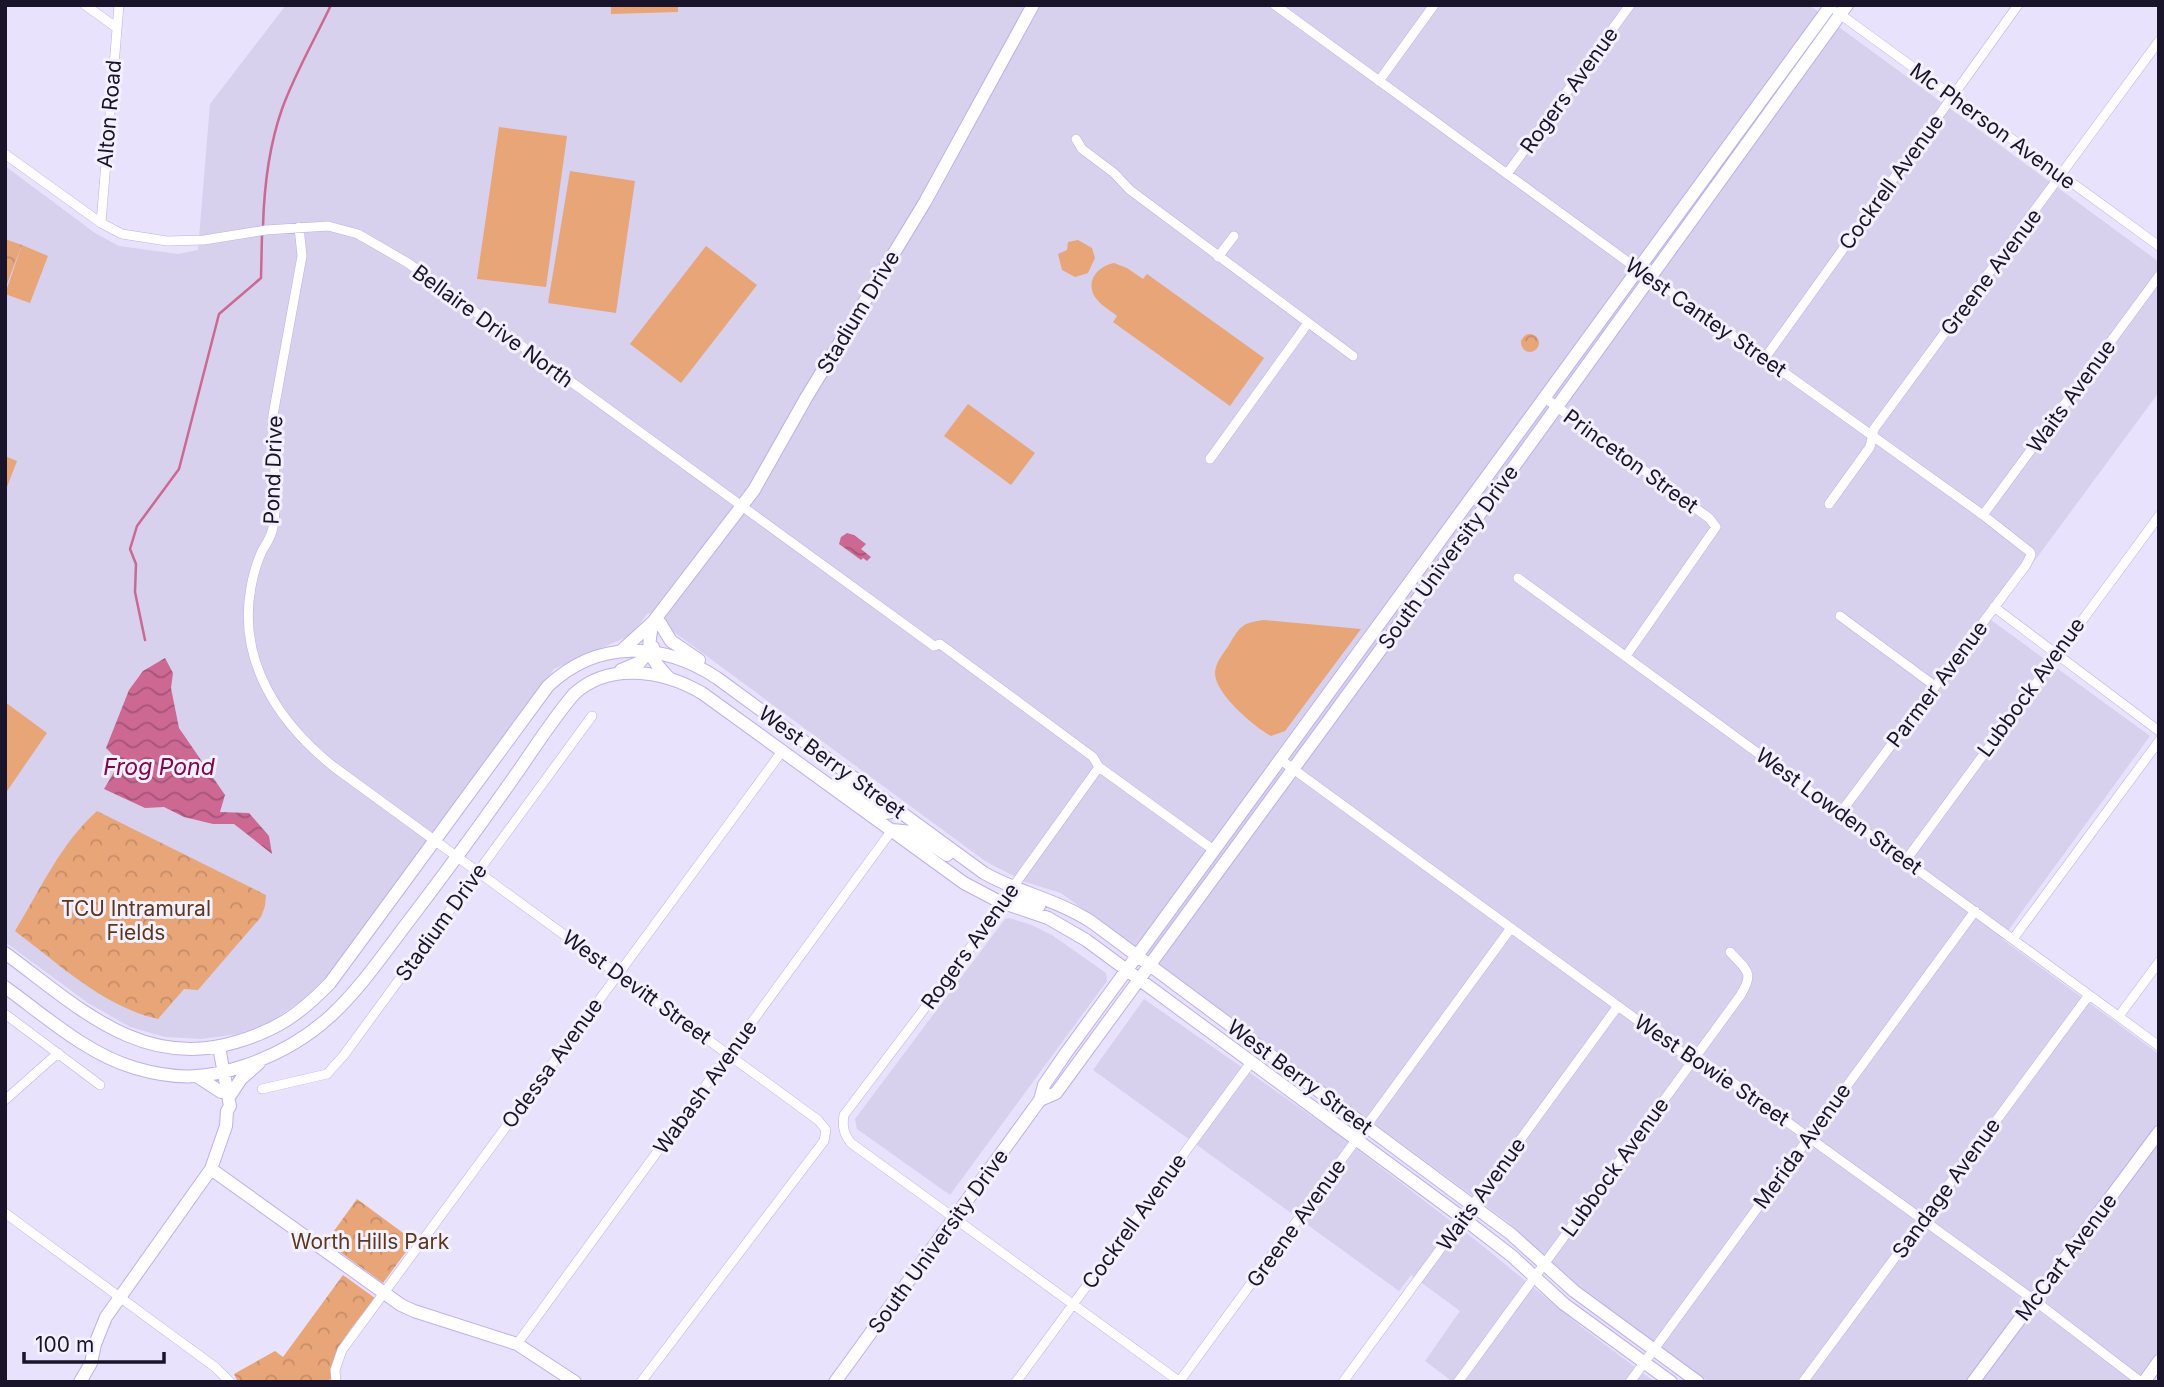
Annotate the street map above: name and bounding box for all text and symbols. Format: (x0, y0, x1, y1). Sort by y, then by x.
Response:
street label: Rogers Avenue (1515, 22, 1623, 158)
street label: Mc Pherson Avenue (1905, 58, 2081, 194)
street label: Alton Road (92, 59, 126, 169)
street label: Cockrell Avenue (1834, 109, 1948, 255)
street label: Greene Avenue (1935, 204, 2047, 340)
street label: Stadium Drive (811, 246, 905, 378)
street label: West Cantey Street (1621, 252, 1791, 382)
street label: Bellaire Drive North (408, 259, 578, 393)
street label: Waits Avenue (2022, 334, 2120, 458)
street label: Princeton Street (1559, 404, 1703, 518)
street label: Pond Drive (259, 415, 287, 525)
street label: South University Drive (1373, 460, 1523, 654)
street label: Lubbock Avenue (1972, 613, 2090, 761)
street label: Parmer Avenue (1881, 616, 1993, 752)
street label: West Berry Street (754, 700, 910, 824)
street label: West Lowden Street (1751, 742, 1927, 880)
water label: Frog Pond (103, 753, 216, 781)
street label: Stadium Drive (390, 858, 492, 986)
street label: Rogers Avenue (916, 878, 1024, 1014)
park label: TCU Intramural Fields (61, 896, 211, 945)
street label: West Devitt Street (558, 925, 716, 1050)
street label: Odessa Avenue (496, 993, 608, 1133)
street label: West Bowie Street (1630, 1009, 1794, 1131)
street label: West Berry Street (1223, 1014, 1378, 1140)
street label: Wabash Avenue (648, 1015, 762, 1159)
street label: Merida Avenue (1748, 1078, 1856, 1214)
street label: Lubbock Avenue (1556, 1093, 1674, 1241)
street label: Sandage Avenue (1887, 1113, 2005, 1263)
street label: Waits Avenue (1432, 1132, 1530, 1256)
street label: South University Drive (863, 1144, 1013, 1338)
street label: Cockrell Avenue (1077, 1148, 1191, 1294)
street label: Greene Avenue (1241, 1154, 1351, 1292)
street label: McCart Avenue (2010, 1188, 2122, 1326)
park label: Worth Hills Park (291, 1229, 450, 1254)
scale bar (24, 1320, 164, 1364)
text: 100 m (35, 1332, 94, 1357)

